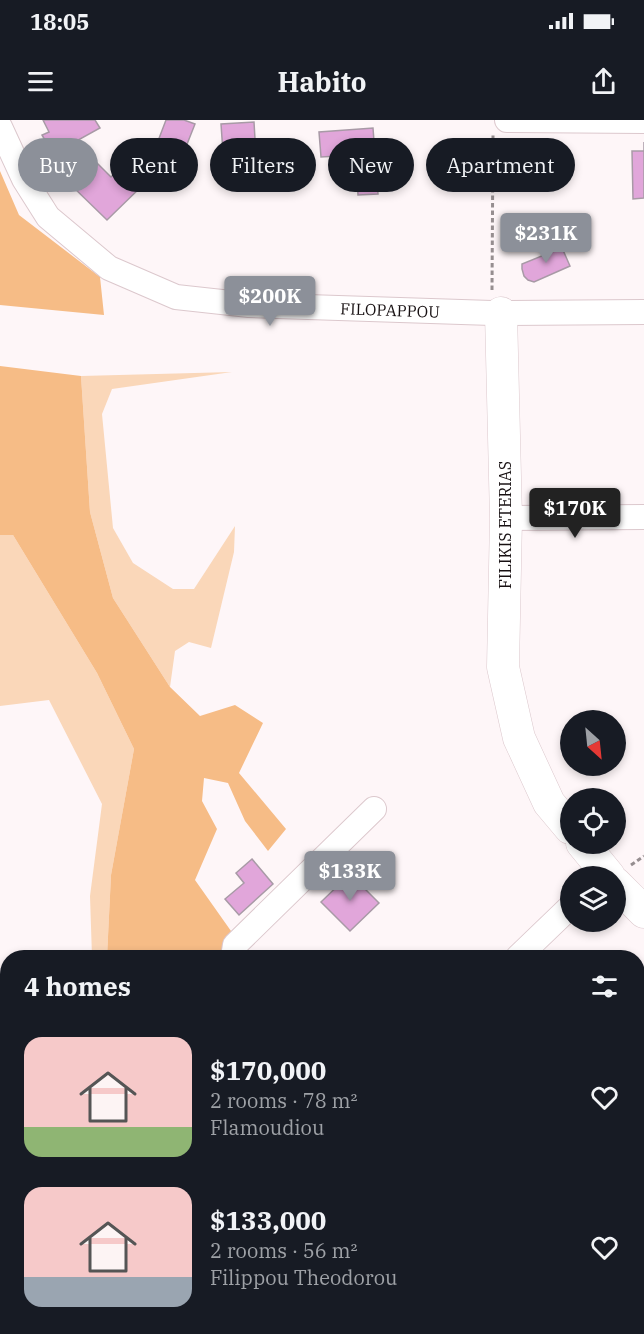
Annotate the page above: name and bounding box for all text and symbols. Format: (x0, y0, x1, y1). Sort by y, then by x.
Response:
text: 18:05 (30, 7, 89, 36)
text: Habito (277, 64, 367, 99)
icon: menu (24, 65, 57, 98)
icon: share (587, 65, 620, 98)
chip: Buy (18, 138, 98, 192)
chip: Rent (110, 138, 198, 192)
chip: Filters (210, 138, 316, 192)
chip: New (328, 138, 414, 192)
chip: Apartment (426, 138, 575, 192)
pin: $231K (504, 213, 588, 264)
text: $231K (514, 219, 578, 246)
pin: $200K (228, 276, 312, 327)
text: $200K (238, 282, 302, 309)
street label: FILOPAPPOU (340, 298, 440, 322)
street label: FILIKIS ETERIAS (495, 461, 515, 589)
pin: $170K (533, 488, 617, 539)
text: $170K (543, 494, 607, 521)
north arrow (560, 710, 626, 776)
map controls (560, 710, 626, 932)
button: locate (560, 788, 626, 854)
pin: $133K (308, 851, 392, 902)
text: $133K (318, 857, 382, 884)
button: layers (560, 866, 626, 932)
text: 4 homes (24, 969, 131, 1003)
icon: filters (588, 970, 621, 1003)
text: $170,000 (210, 1053, 326, 1087)
icon: home (72, 1061, 144, 1133)
icon: heart (588, 1081, 621, 1114)
text: 2 rooms · 78 m² (210, 1087, 357, 1114)
text: Flamoudiou (210, 1114, 324, 1141)
text: $133,000 (210, 1203, 326, 1237)
icon: home (72, 1211, 144, 1283)
icon: heart (588, 1231, 621, 1264)
text: 2 rooms · 56 m² (210, 1237, 357, 1264)
text: Filippou Theodorou (210, 1264, 397, 1291)

